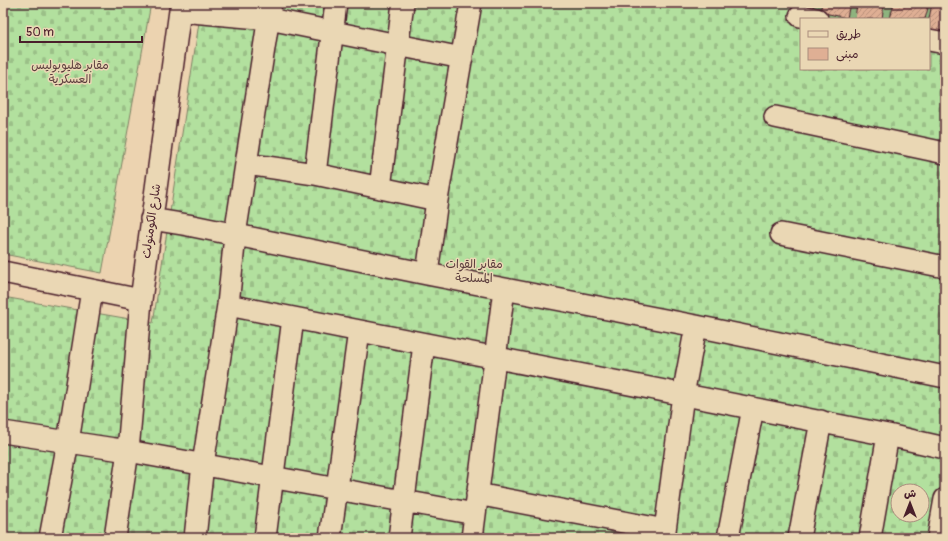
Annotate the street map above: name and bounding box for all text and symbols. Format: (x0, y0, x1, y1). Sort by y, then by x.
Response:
scale bar (20, 18, 142, 44)
legend (800, 18, 930, 70)
text: 50 m (26, 25, 54, 40)
text: طريق (836, 27, 861, 42)
text: مبنى (836, 47, 859, 62)
park label: مقابر هليوبوليس العسكرية (31, 58, 109, 87)
street label: شارع الكومنولث (139, 183, 165, 260)
park label: مقابر القوات المسلحة (445, 257, 503, 286)
north arrow (890, 483, 930, 523)
text: ش (904, 487, 916, 500)

